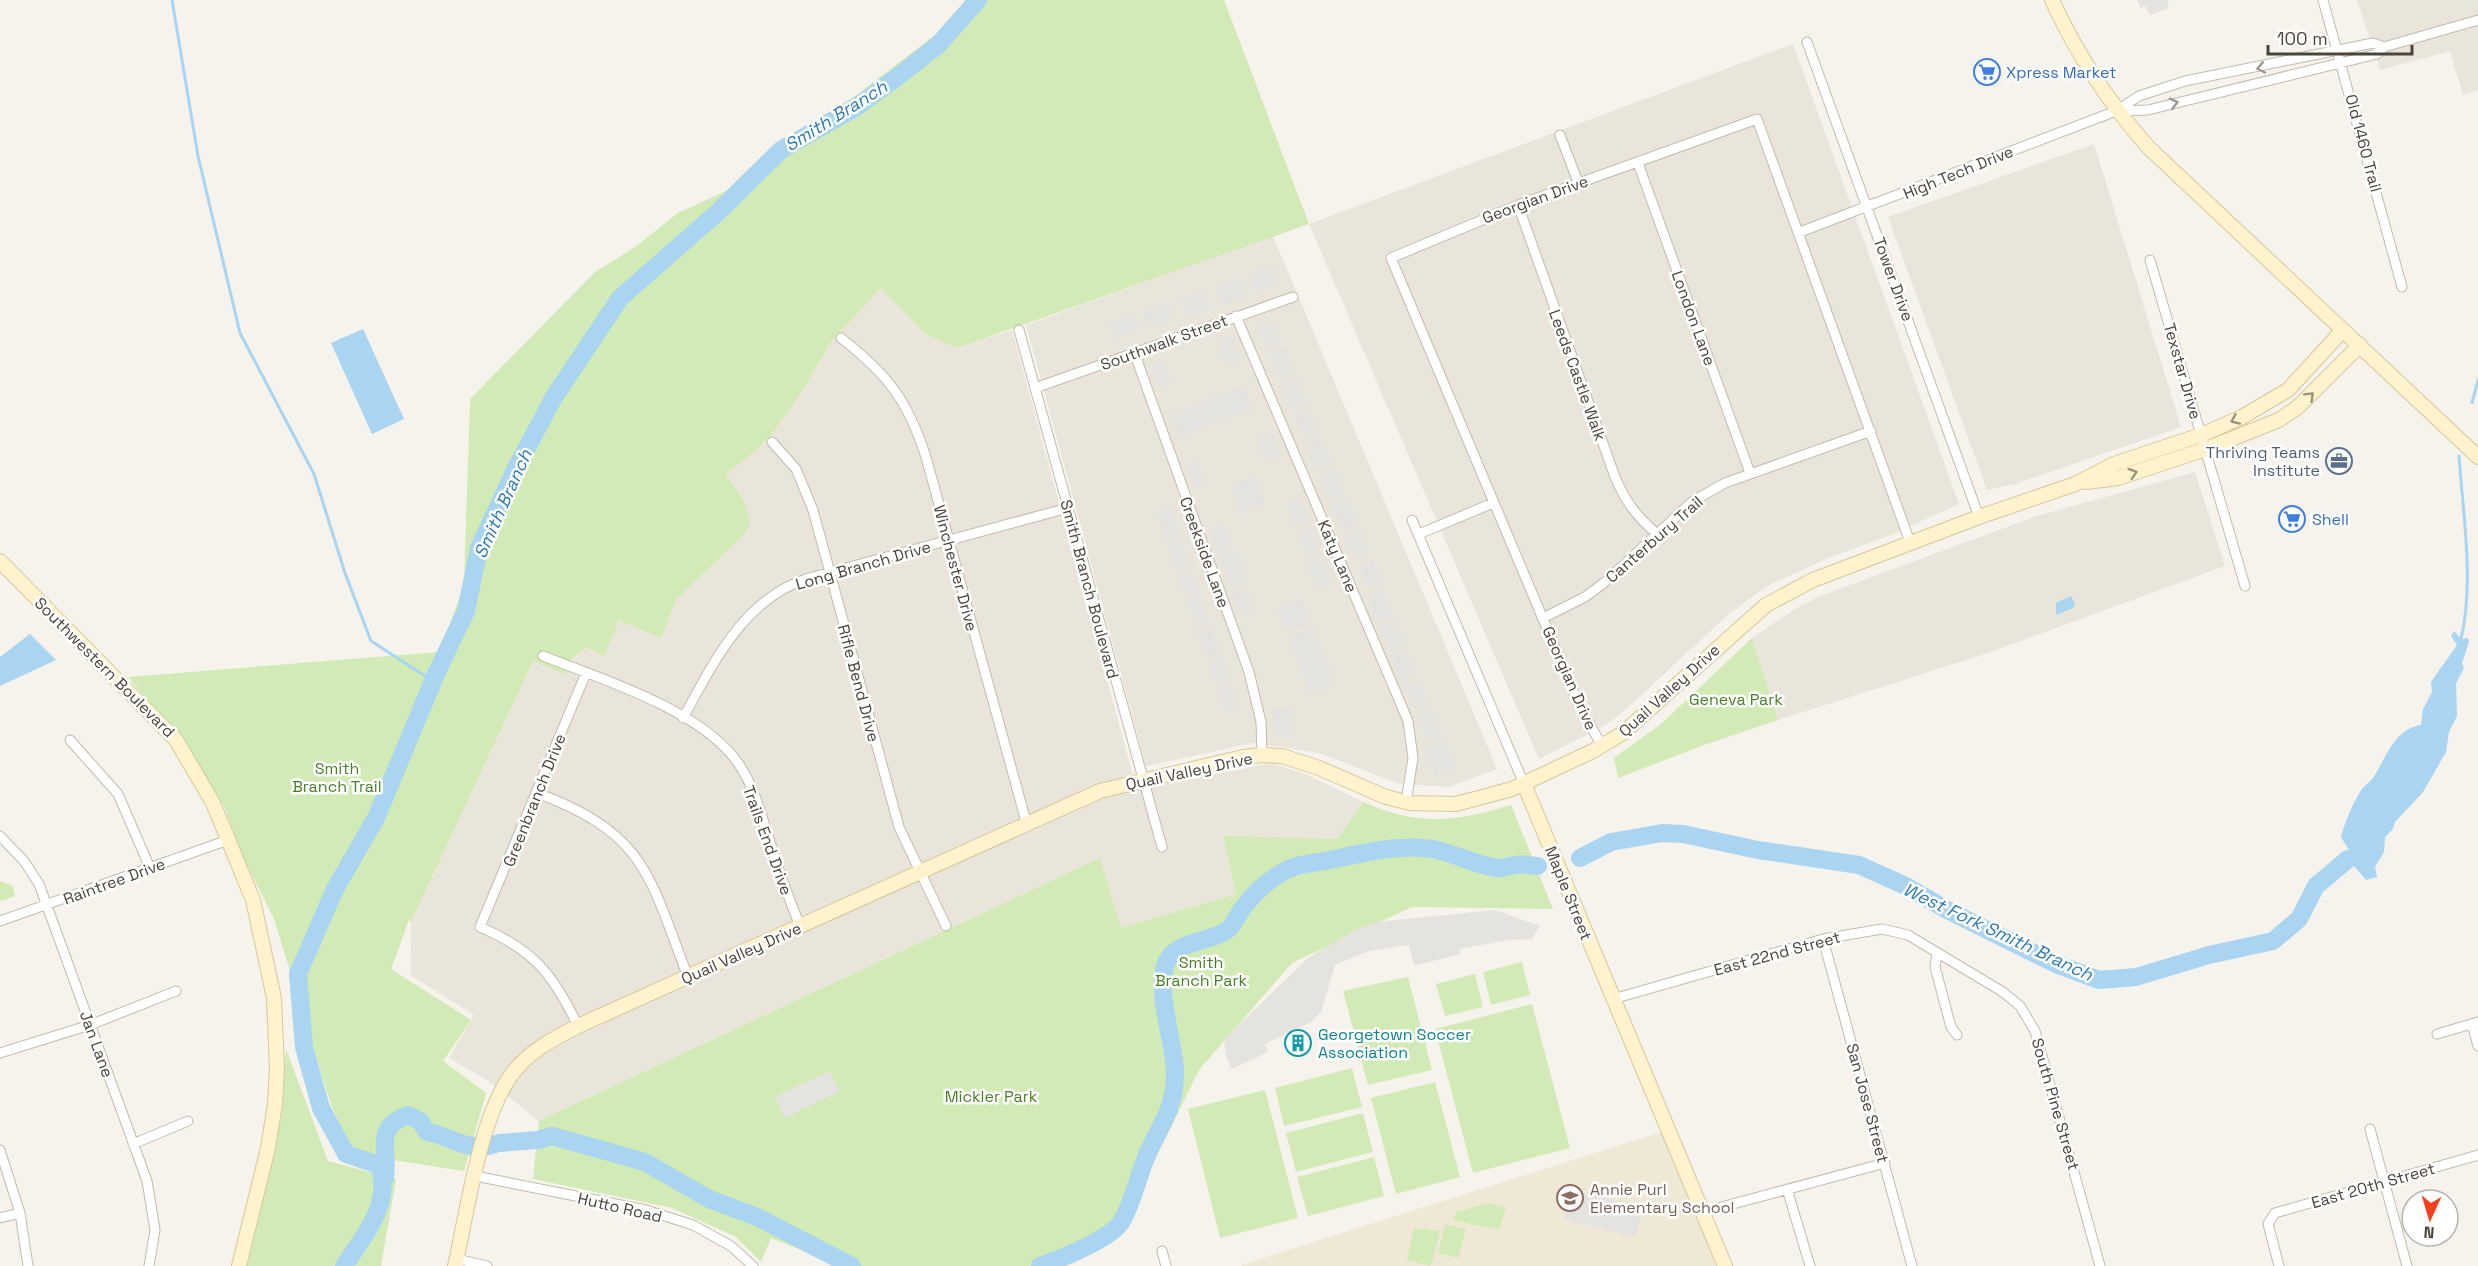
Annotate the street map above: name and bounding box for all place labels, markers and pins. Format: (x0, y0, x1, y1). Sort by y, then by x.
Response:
supermarket icon: Xpress Market (1972, 57, 2002, 87)
place label: Xpress Market (2006, 62, 2116, 83)
place label: Thriving Teams Institute (2206, 442, 2320, 481)
office icon: Thriving Teams Institute (2324, 446, 2354, 476)
supermarket icon: Shell (2277, 504, 2307, 534)
place label: Shell (2312, 509, 2349, 530)
place label: Georgetown Soccer Association (1318, 1024, 1471, 1063)
building icon: Georgetown Soccer Association (1283, 1028, 1313, 1058)
place label: Annie Purl Elementary School (1590, 1179, 1735, 1218)
school or university icon: Annie Purl Elementary School (1555, 1183, 1585, 1213)

